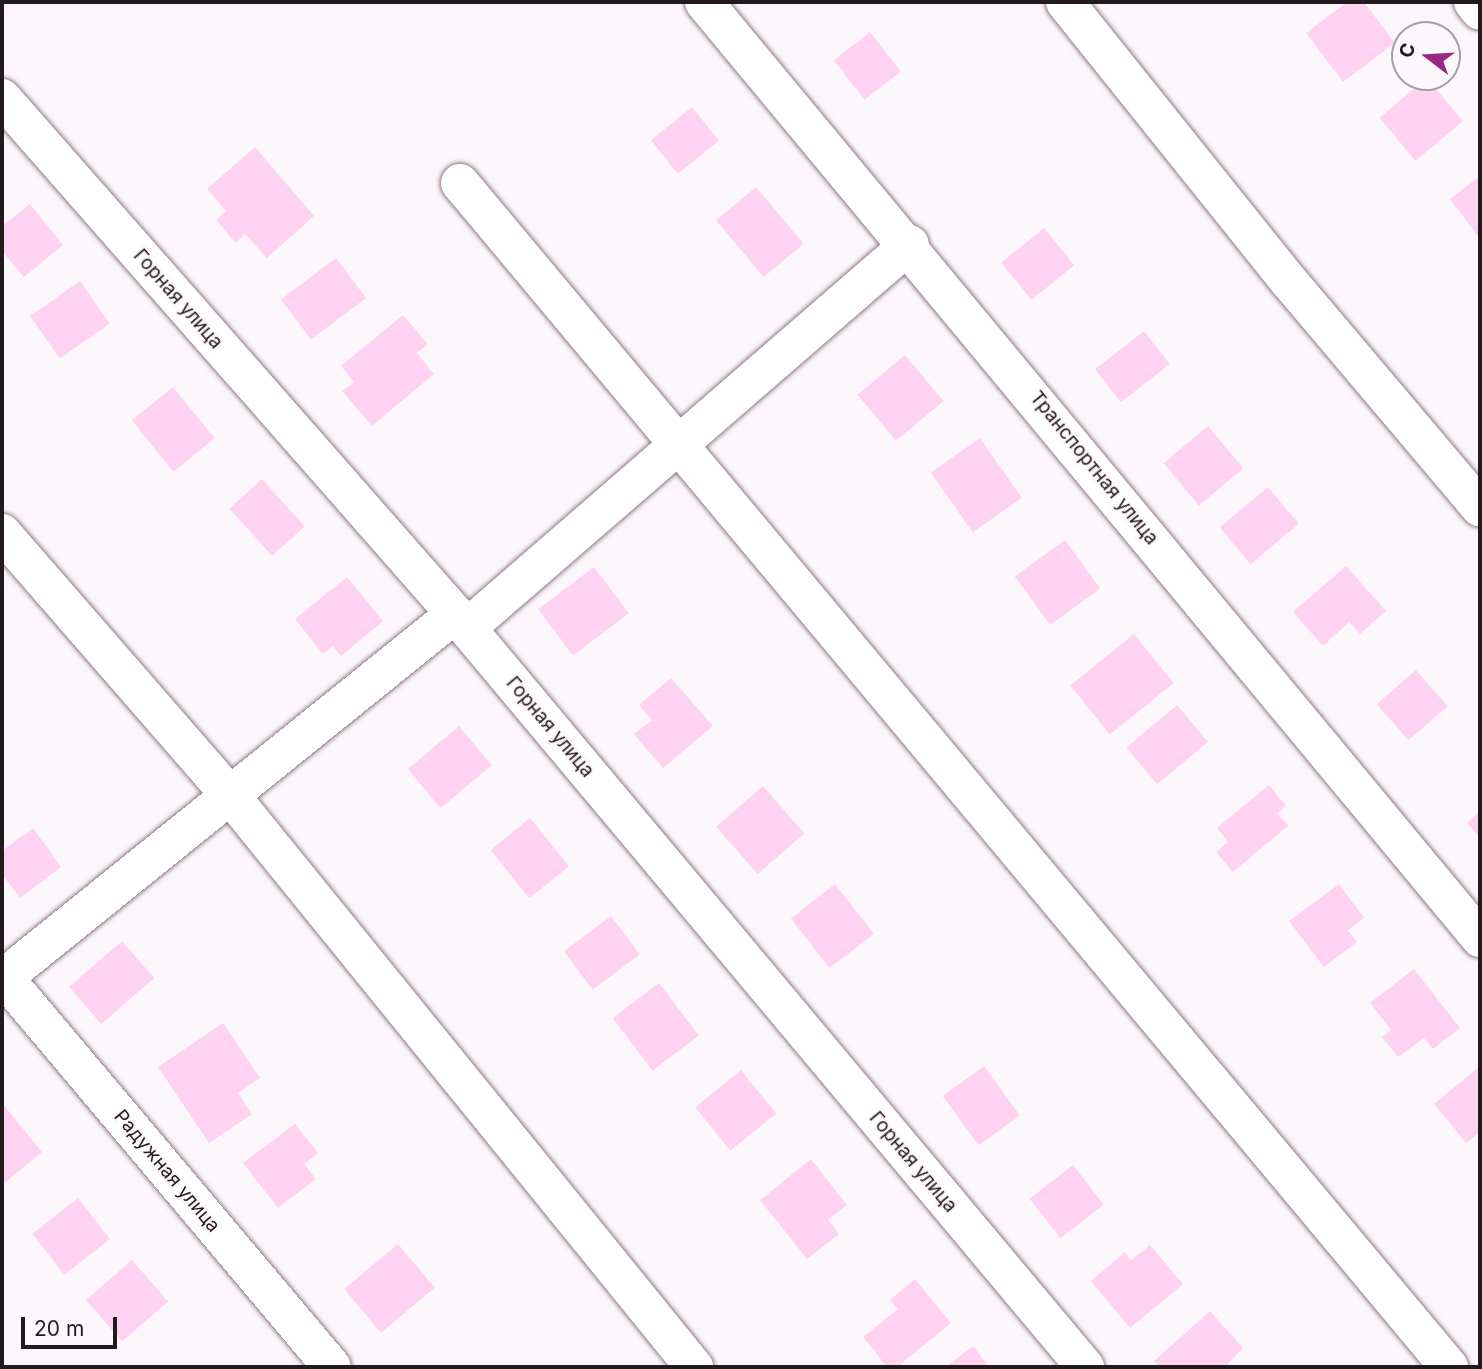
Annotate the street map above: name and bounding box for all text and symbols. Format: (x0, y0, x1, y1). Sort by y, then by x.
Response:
north arrow (1391, 21, 1461, 91)
text: С (1394, 40, 1420, 60)
street label: Горная улица (129, 245, 227, 353)
street label: Транспортная улица (1025, 387, 1163, 549)
street label: Горная улица (501, 672, 599, 782)
street label: Радужная улица (109, 1105, 225, 1237)
street label: Горная улица (864, 1107, 962, 1217)
scale bar (24, 1302, 121, 1346)
text: 20 m (34, 1316, 84, 1341)

